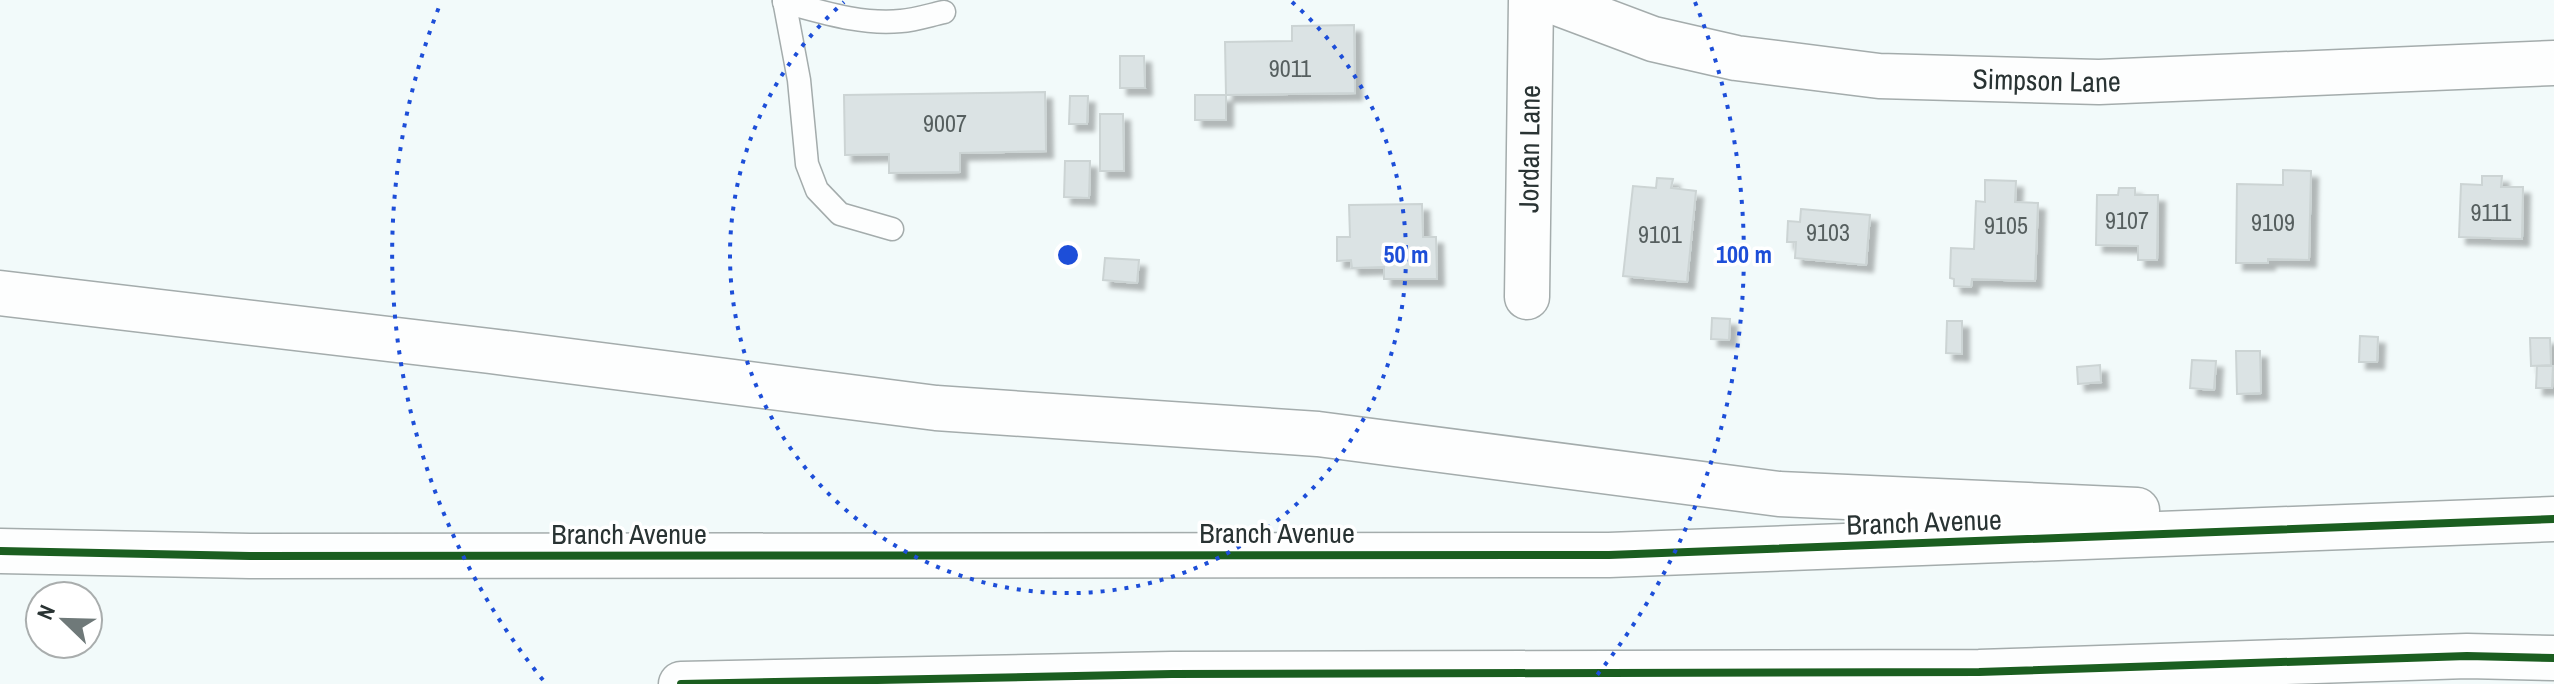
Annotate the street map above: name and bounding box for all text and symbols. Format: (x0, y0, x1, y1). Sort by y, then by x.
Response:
house number: 9011 (1269, 52, 1311, 84)
street label: Simpson Lane (1972, 60, 2121, 101)
street label: Jordan Lane (1509, 85, 1549, 213)
house number: 9007 (923, 107, 967, 139)
house number: 9111 (2471, 196, 2511, 228)
house number: 9107 (2105, 204, 2149, 236)
house number: 9109 (2251, 206, 2295, 238)
house number: 9105 (1984, 209, 2028, 241)
house number: 9103 (1806, 216, 1850, 248)
house number: 9101 (1638, 218, 1682, 250)
text: 50 m (1384, 238, 1428, 270)
text: 100 m (1716, 238, 1772, 270)
centre of rings (1054, 241, 1082, 269)
street label: Branch Avenue (1846, 500, 2002, 544)
street label: Branch Avenue (1199, 514, 1355, 552)
street label: Branch Avenue (551, 515, 707, 553)
north arrow (24, 580, 104, 660)
text: N (29, 600, 62, 624)

